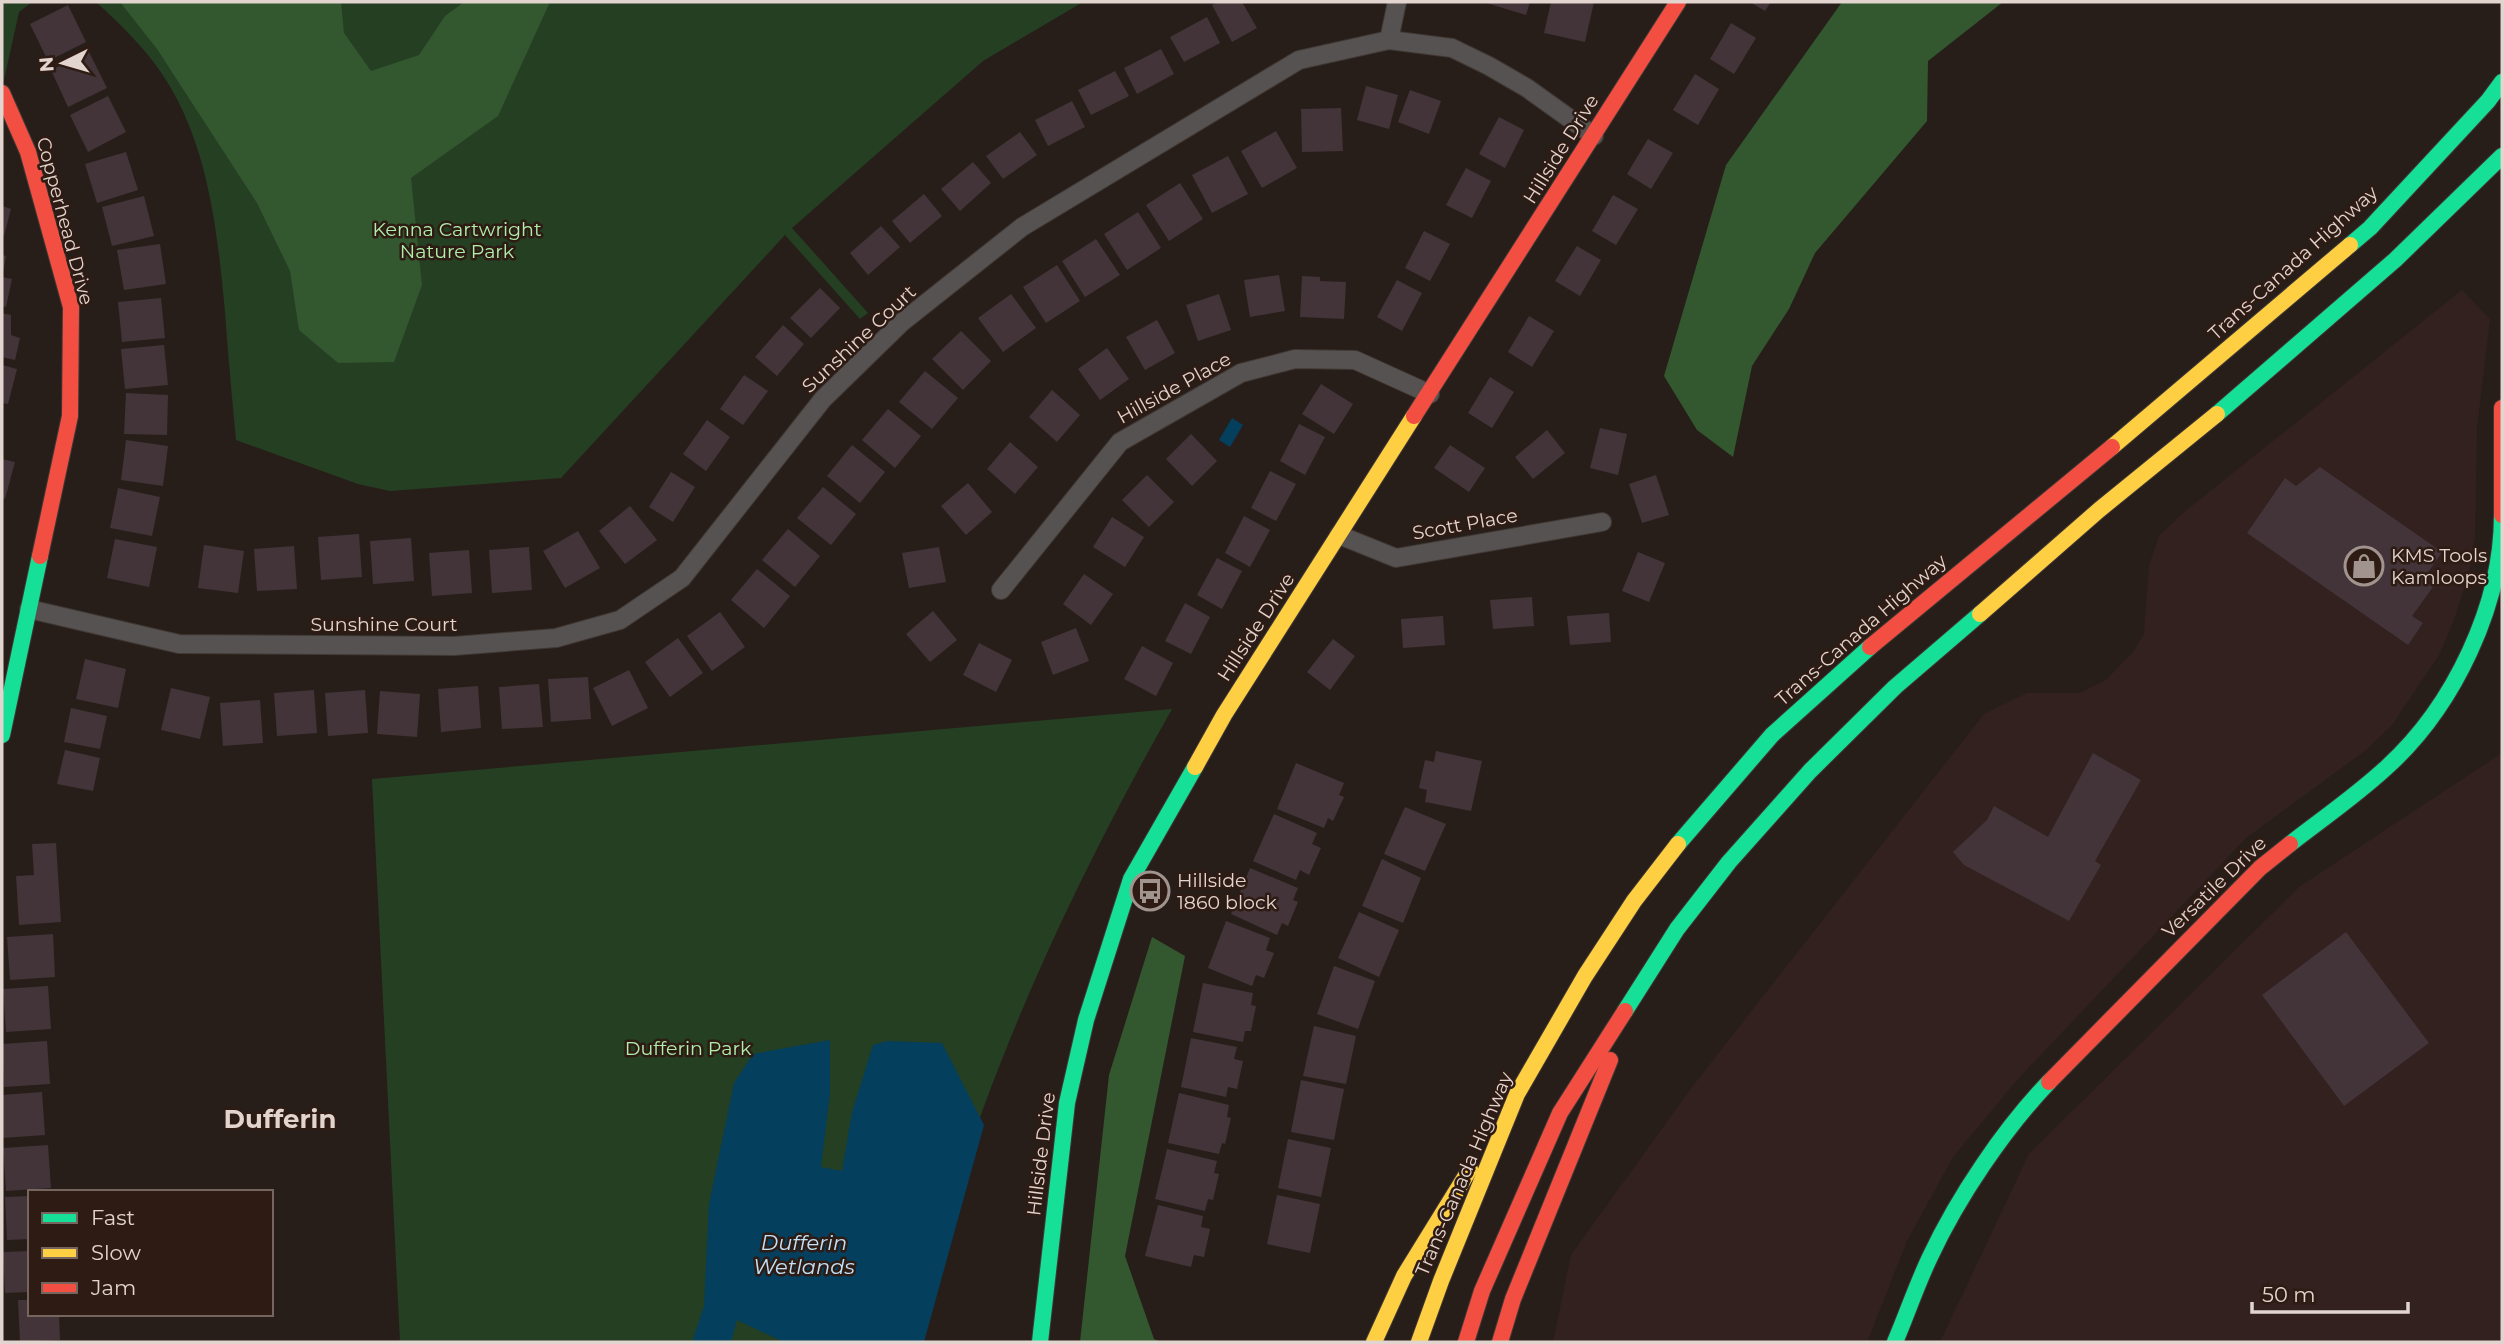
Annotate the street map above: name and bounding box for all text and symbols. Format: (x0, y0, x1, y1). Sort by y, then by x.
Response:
north arrow (28, 28, 98, 98)
text: N (34, 56, 59, 73)
street label: Hillside Drive (1518, 90, 1604, 208)
street label: Copperhead Drive (32, 135, 98, 307)
street label: Trans-Canada Highway (2204, 181, 2383, 345)
park label: Kenna Cartwright Nature Park (372, 218, 542, 263)
street label: Sunshine Court (797, 280, 921, 398)
street label: Hillside Place (1113, 347, 1235, 429)
street label: Scott Place (1411, 503, 1519, 545)
place label: KMS Tools Kamloops (2391, 544, 2487, 589)
shop icon: KMS Tools Kamloops (2343, 545, 2385, 587)
street label: Trans-Canada Highway (1771, 549, 1952, 711)
street label: Hillside Drive (1213, 569, 1299, 685)
street label: Sunshine Court (310, 613, 458, 636)
street label: Versatile Drive (2157, 832, 2271, 942)
place label: Hillside 1860 block (1177, 869, 1278, 914)
bus stop icon: Hillside 1860 block (1129, 870, 1171, 912)
park label: Dufferin Park (625, 1037, 752, 1060)
street label: Trans-Canada Highway (1411, 1068, 1518, 1280)
street label: Hillside Drive (1022, 1091, 1060, 1217)
district label: Dufferin (224, 1103, 336, 1135)
legend (28, 1190, 273, 1316)
text: Fast (91, 1205, 135, 1230)
water label: Dufferin Wetlands (753, 1230, 855, 1279)
text: Slow (91, 1240, 141, 1265)
scale bar (2252, 1270, 2408, 1314)
text: Jam (90, 1275, 136, 1300)
text: 50 m (2262, 1282, 2316, 1307)

